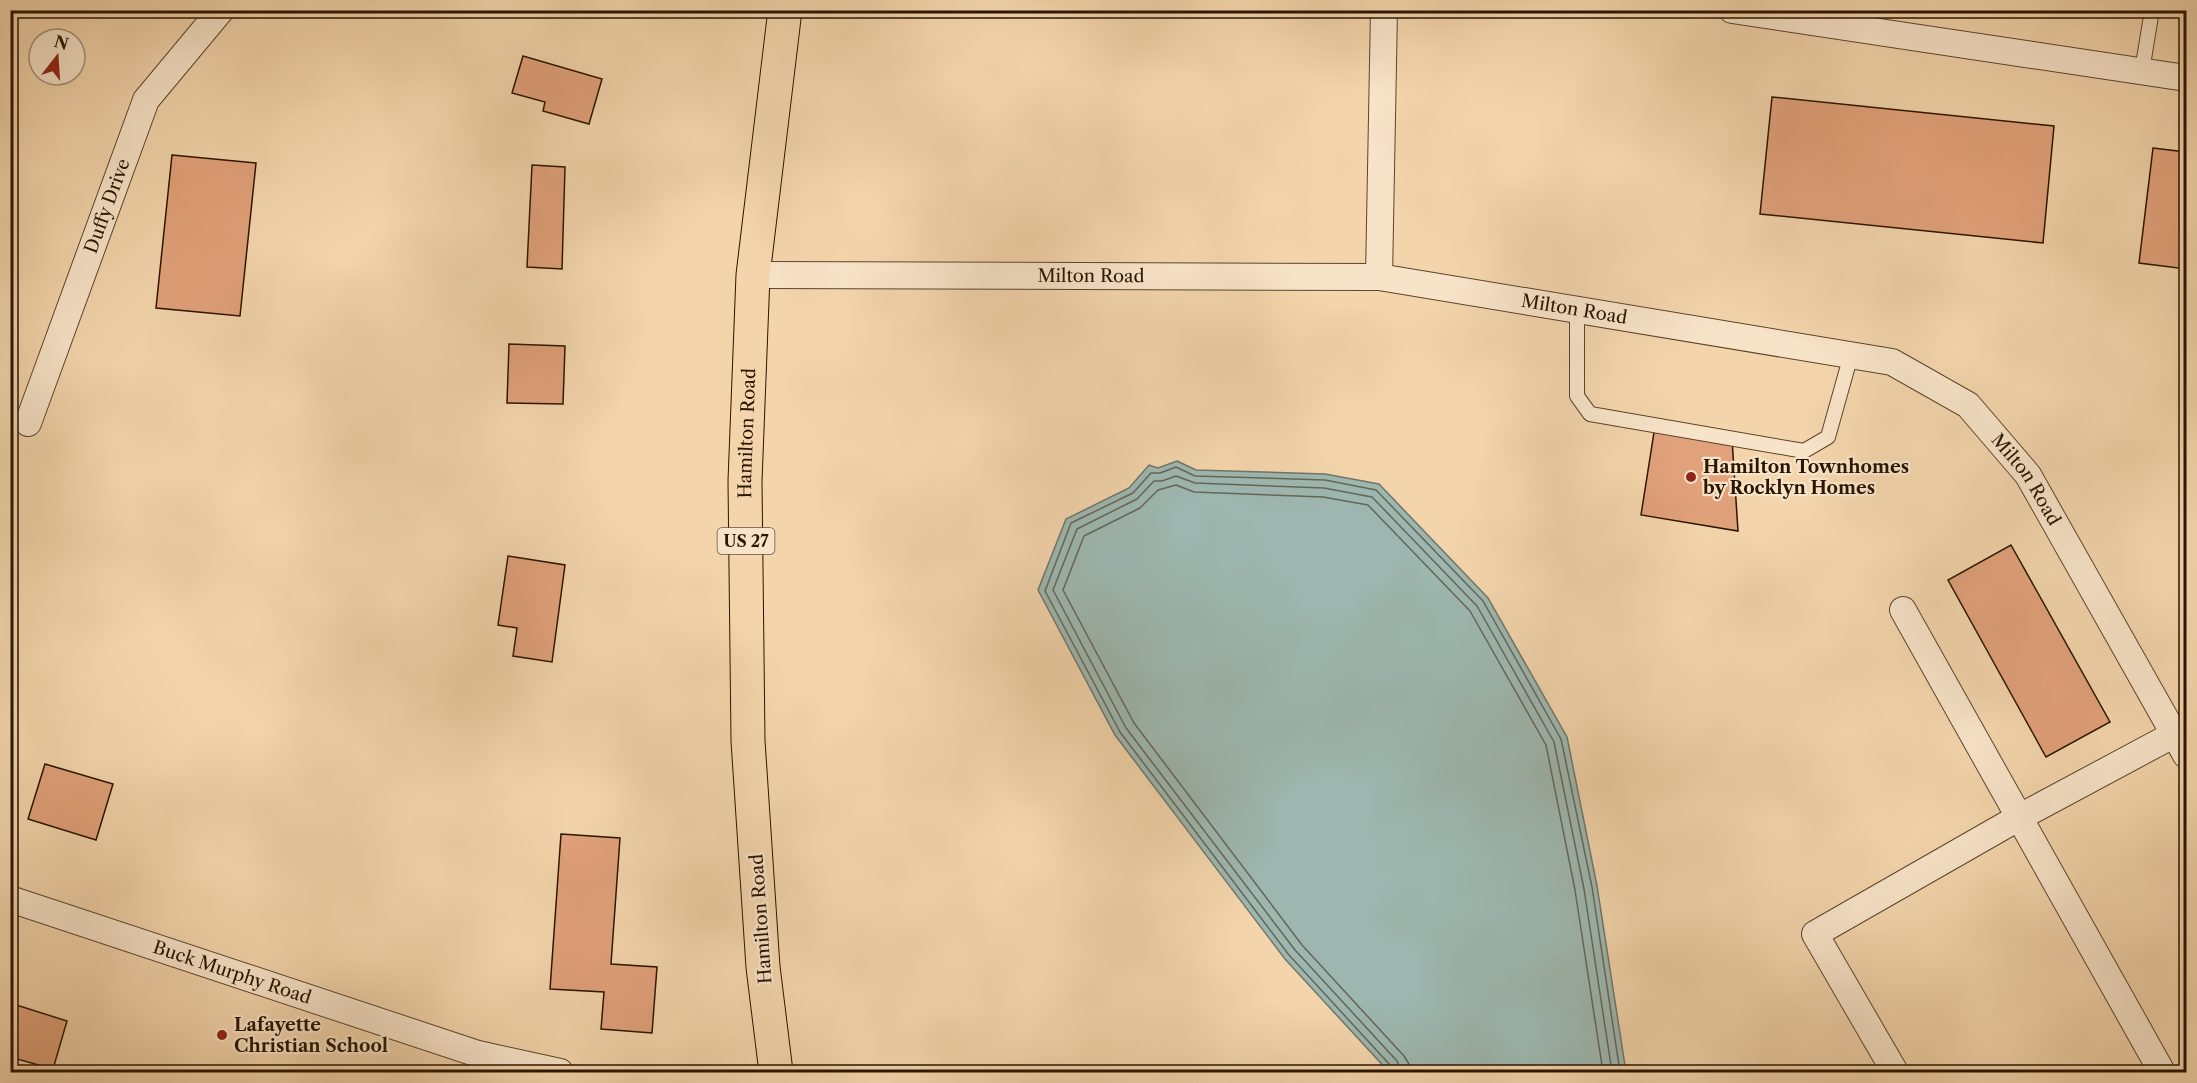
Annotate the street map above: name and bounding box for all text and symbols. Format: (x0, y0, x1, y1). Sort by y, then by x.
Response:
north arrow (27, 27, 87, 87)
text: N (52, 31, 71, 54)
street label: Duffy Drive (80, 156, 135, 256)
street label: Milton Road (1037, 265, 1145, 287)
street label: Milton Road (1520, 290, 1629, 329)
street label: Hamilton Road (734, 368, 760, 499)
street label: Milton Road (1986, 429, 2065, 529)
place label: Hamilton Townhomes by Rocklyn Homes (1702, 456, 1909, 499)
marker: Hamilton Townhomes by Rocklyn Homes (1684, 470, 1698, 484)
road number: US 27 (718, 528, 774, 554)
street label: Hamilton Road (745, 853, 777, 985)
street label: Buck Murphy Road (150, 936, 314, 1009)
place label: Lafayette Christian School (234, 1014, 388, 1057)
marker: Lafayette Christian School (215, 1028, 229, 1042)

